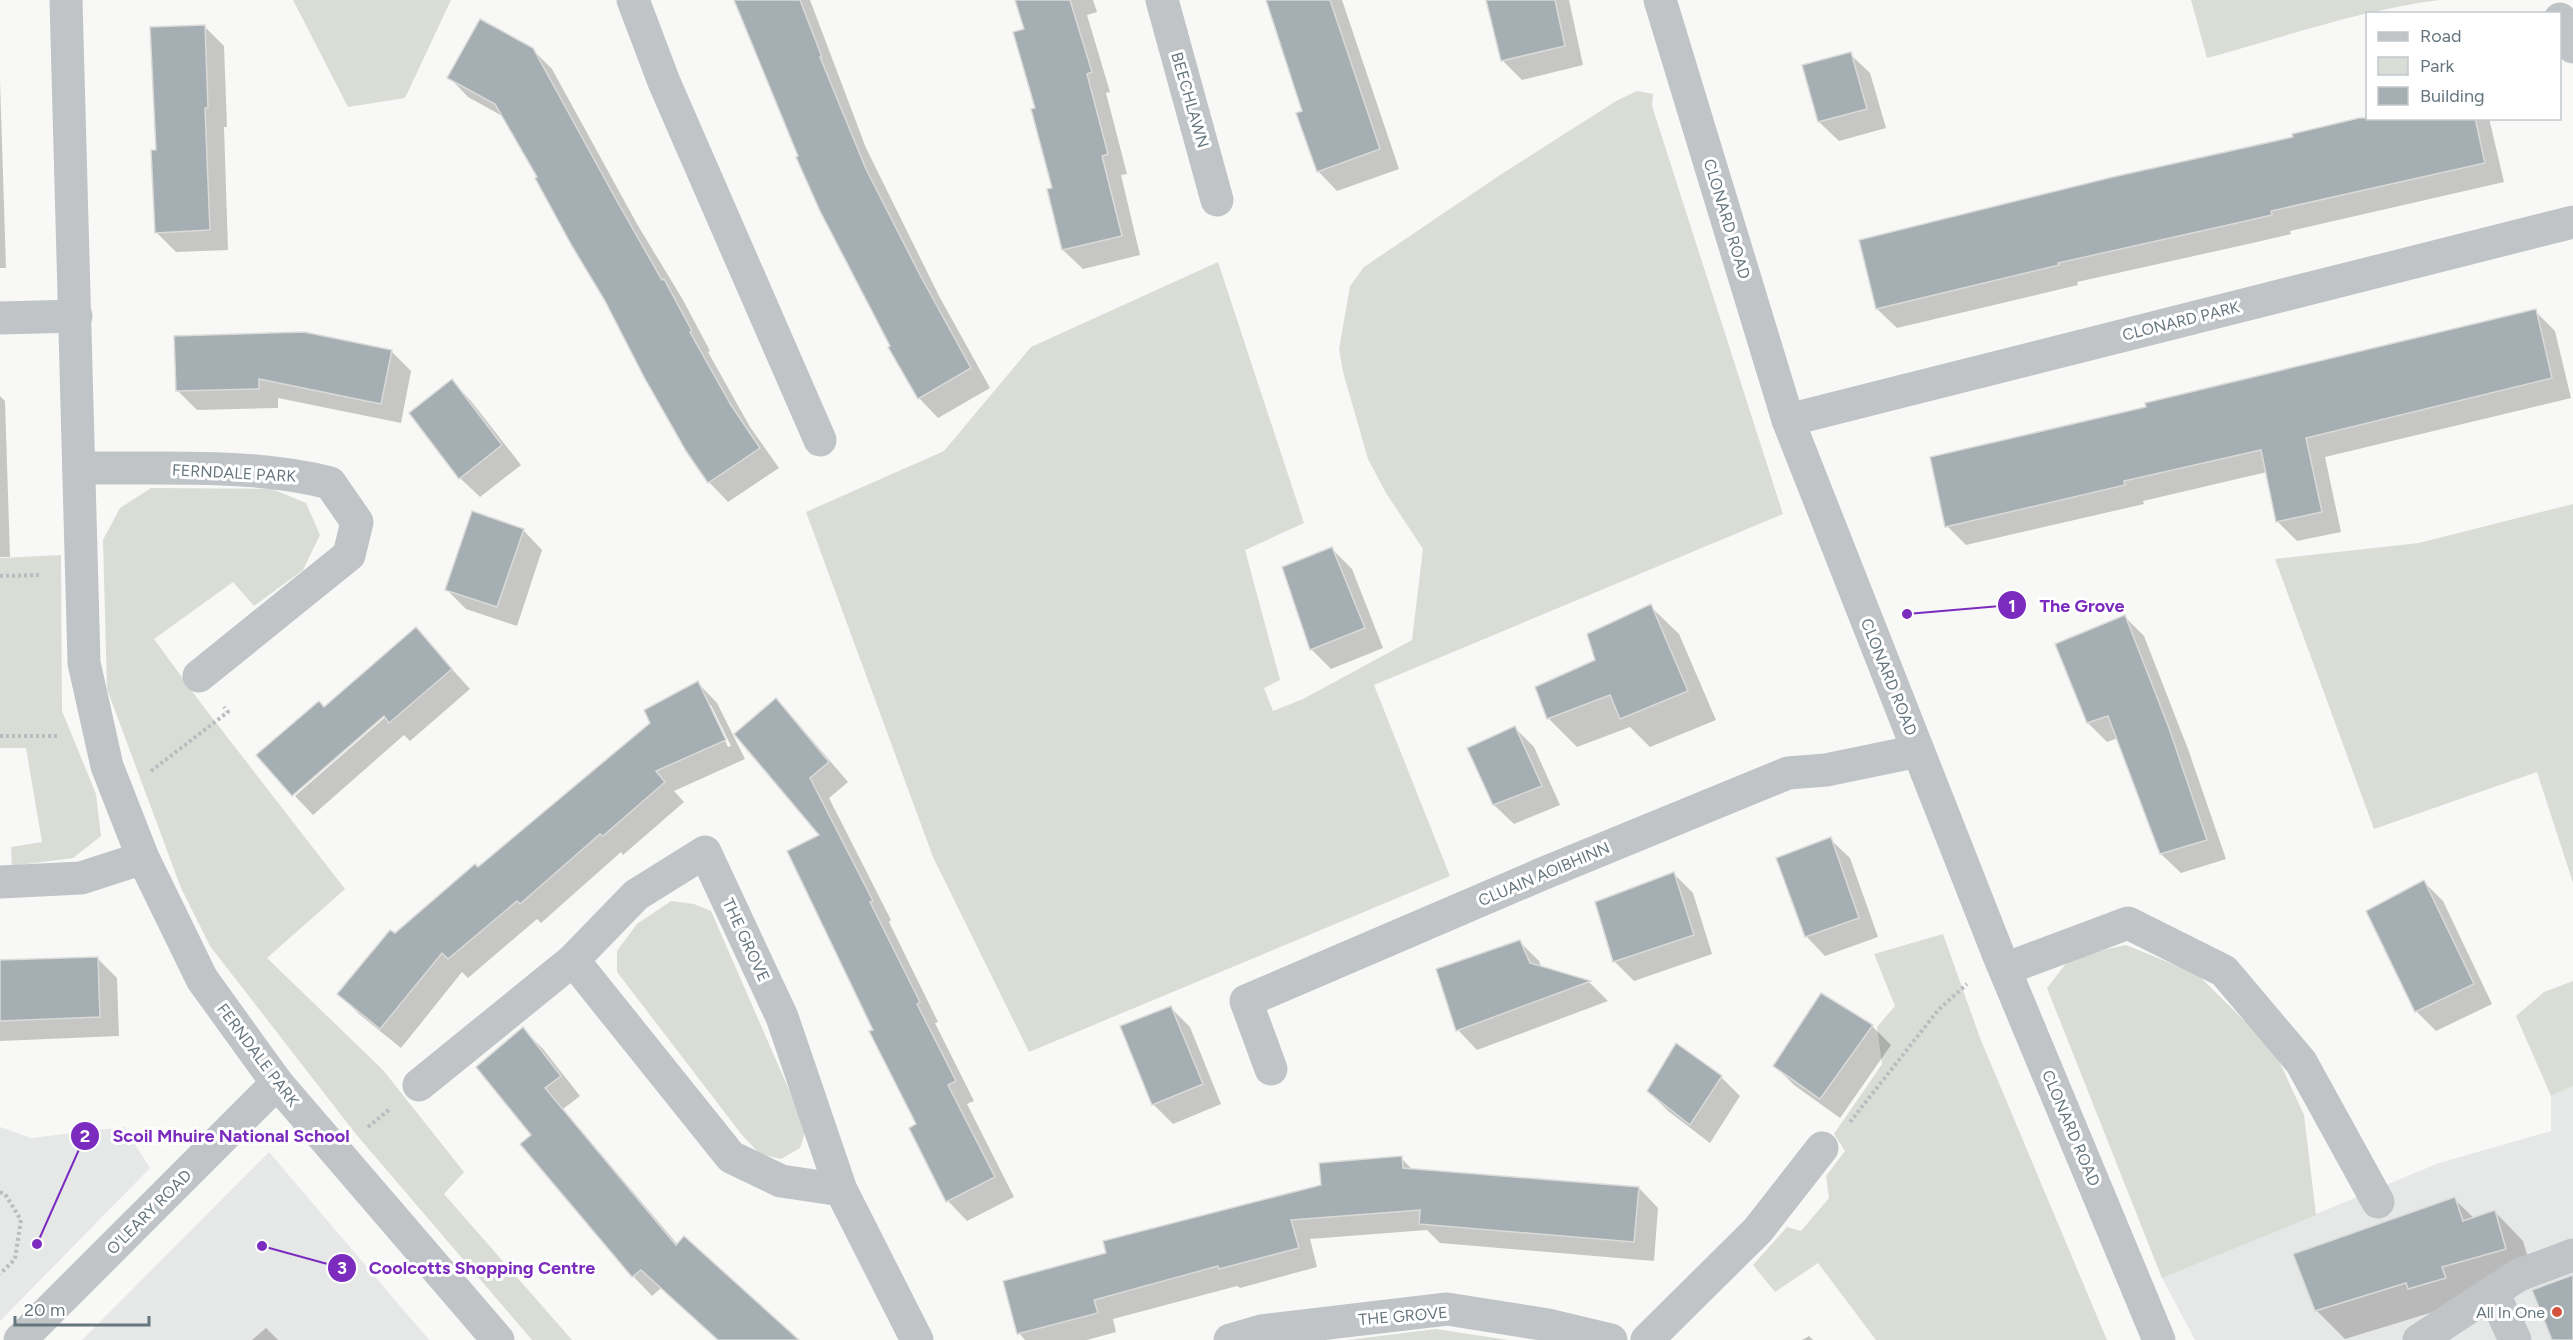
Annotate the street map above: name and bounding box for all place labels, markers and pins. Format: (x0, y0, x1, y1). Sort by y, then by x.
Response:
callout: The Grove (1997, 587, 2136, 623)
callout: Scoil Mhuire National School (70, 1118, 362, 1154)
callout: Coolcotts Shopping Centre (327, 1250, 607, 1286)
place label: All In One (2476, 1303, 2545, 1322)
marker: All In One (2550, 1305, 2564, 1319)

